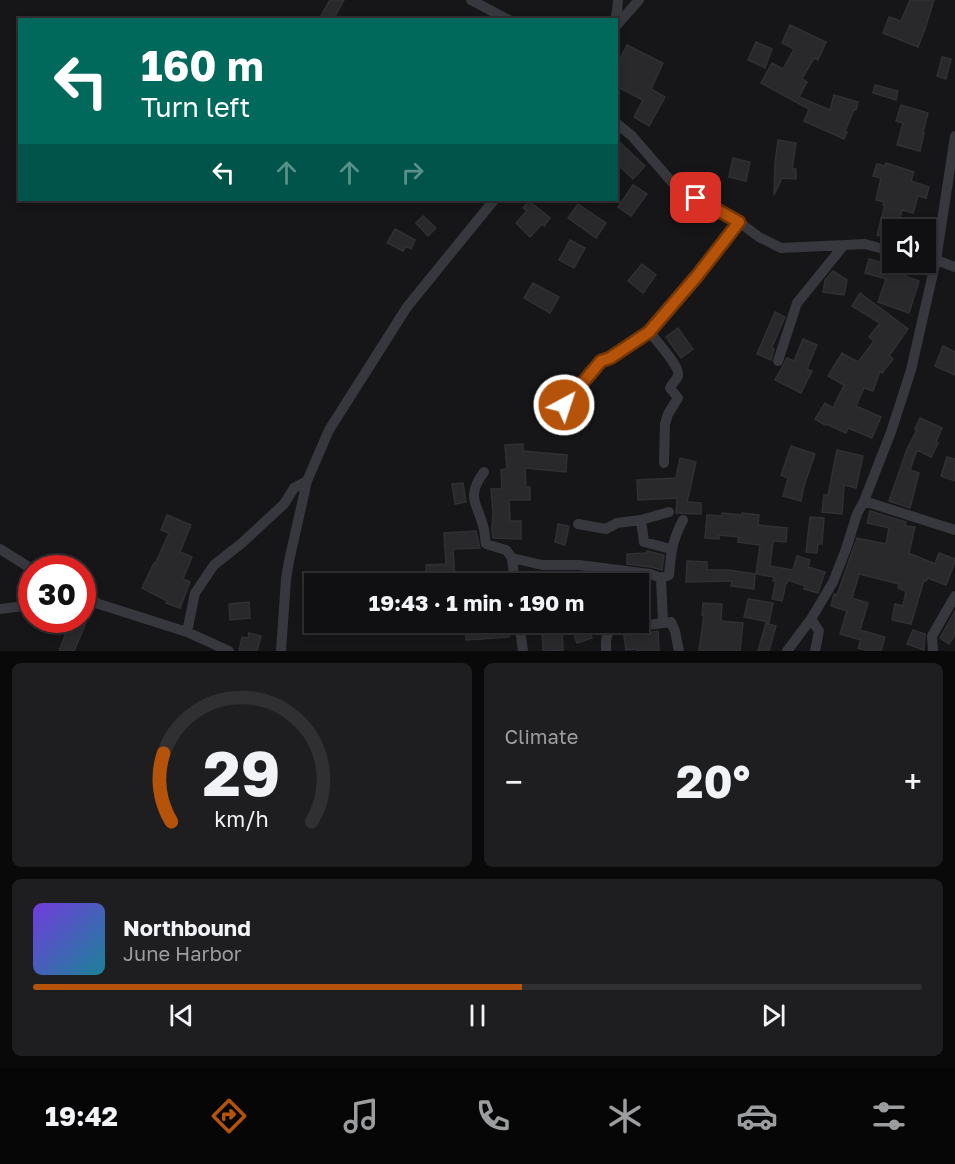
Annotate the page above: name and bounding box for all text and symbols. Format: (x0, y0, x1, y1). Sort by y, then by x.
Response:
text: 160 m (141, 40, 264, 90)
icon: left (42, 42, 120, 120)
text: Turn left (141, 91, 250, 123)
icon: left (207, 156, 240, 189)
icon: ahead (270, 156, 303, 189)
icon: ahead (333, 156, 366, 189)
icon: right (396, 156, 429, 189)
pin (670, 172, 721, 223)
icon: arrive (679, 181, 712, 214)
map controls (882, 219, 936, 273)
button: sound (882, 219, 936, 273)
position arrow (532, 373, 596, 437)
speed limit sign: 30 (18, 555, 96, 633)
text: 19:43 · 1 min · 190 m (369, 589, 584, 616)
text: Climate (505, 724, 578, 748)
text: 29 (203, 735, 281, 810)
text: 20° (676, 754, 750, 808)
text: − (505, 762, 523, 801)
text: + (904, 762, 922, 801)
text: km/h (214, 806, 269, 832)
text: Northbound (123, 914, 251, 941)
text: June Harbor (123, 941, 242, 965)
icon: previous (165, 999, 198, 1032)
icon: pause (461, 999, 494, 1032)
icon: next (757, 999, 790, 1032)
icon: directions (208, 1095, 250, 1137)
icon: music (340, 1095, 382, 1137)
icon: phone (472, 1095, 514, 1137)
icon: climate (604, 1095, 646, 1137)
icon: car (736, 1095, 778, 1137)
icon: filters (868, 1095, 910, 1137)
text: 19:42 (45, 1100, 118, 1132)

